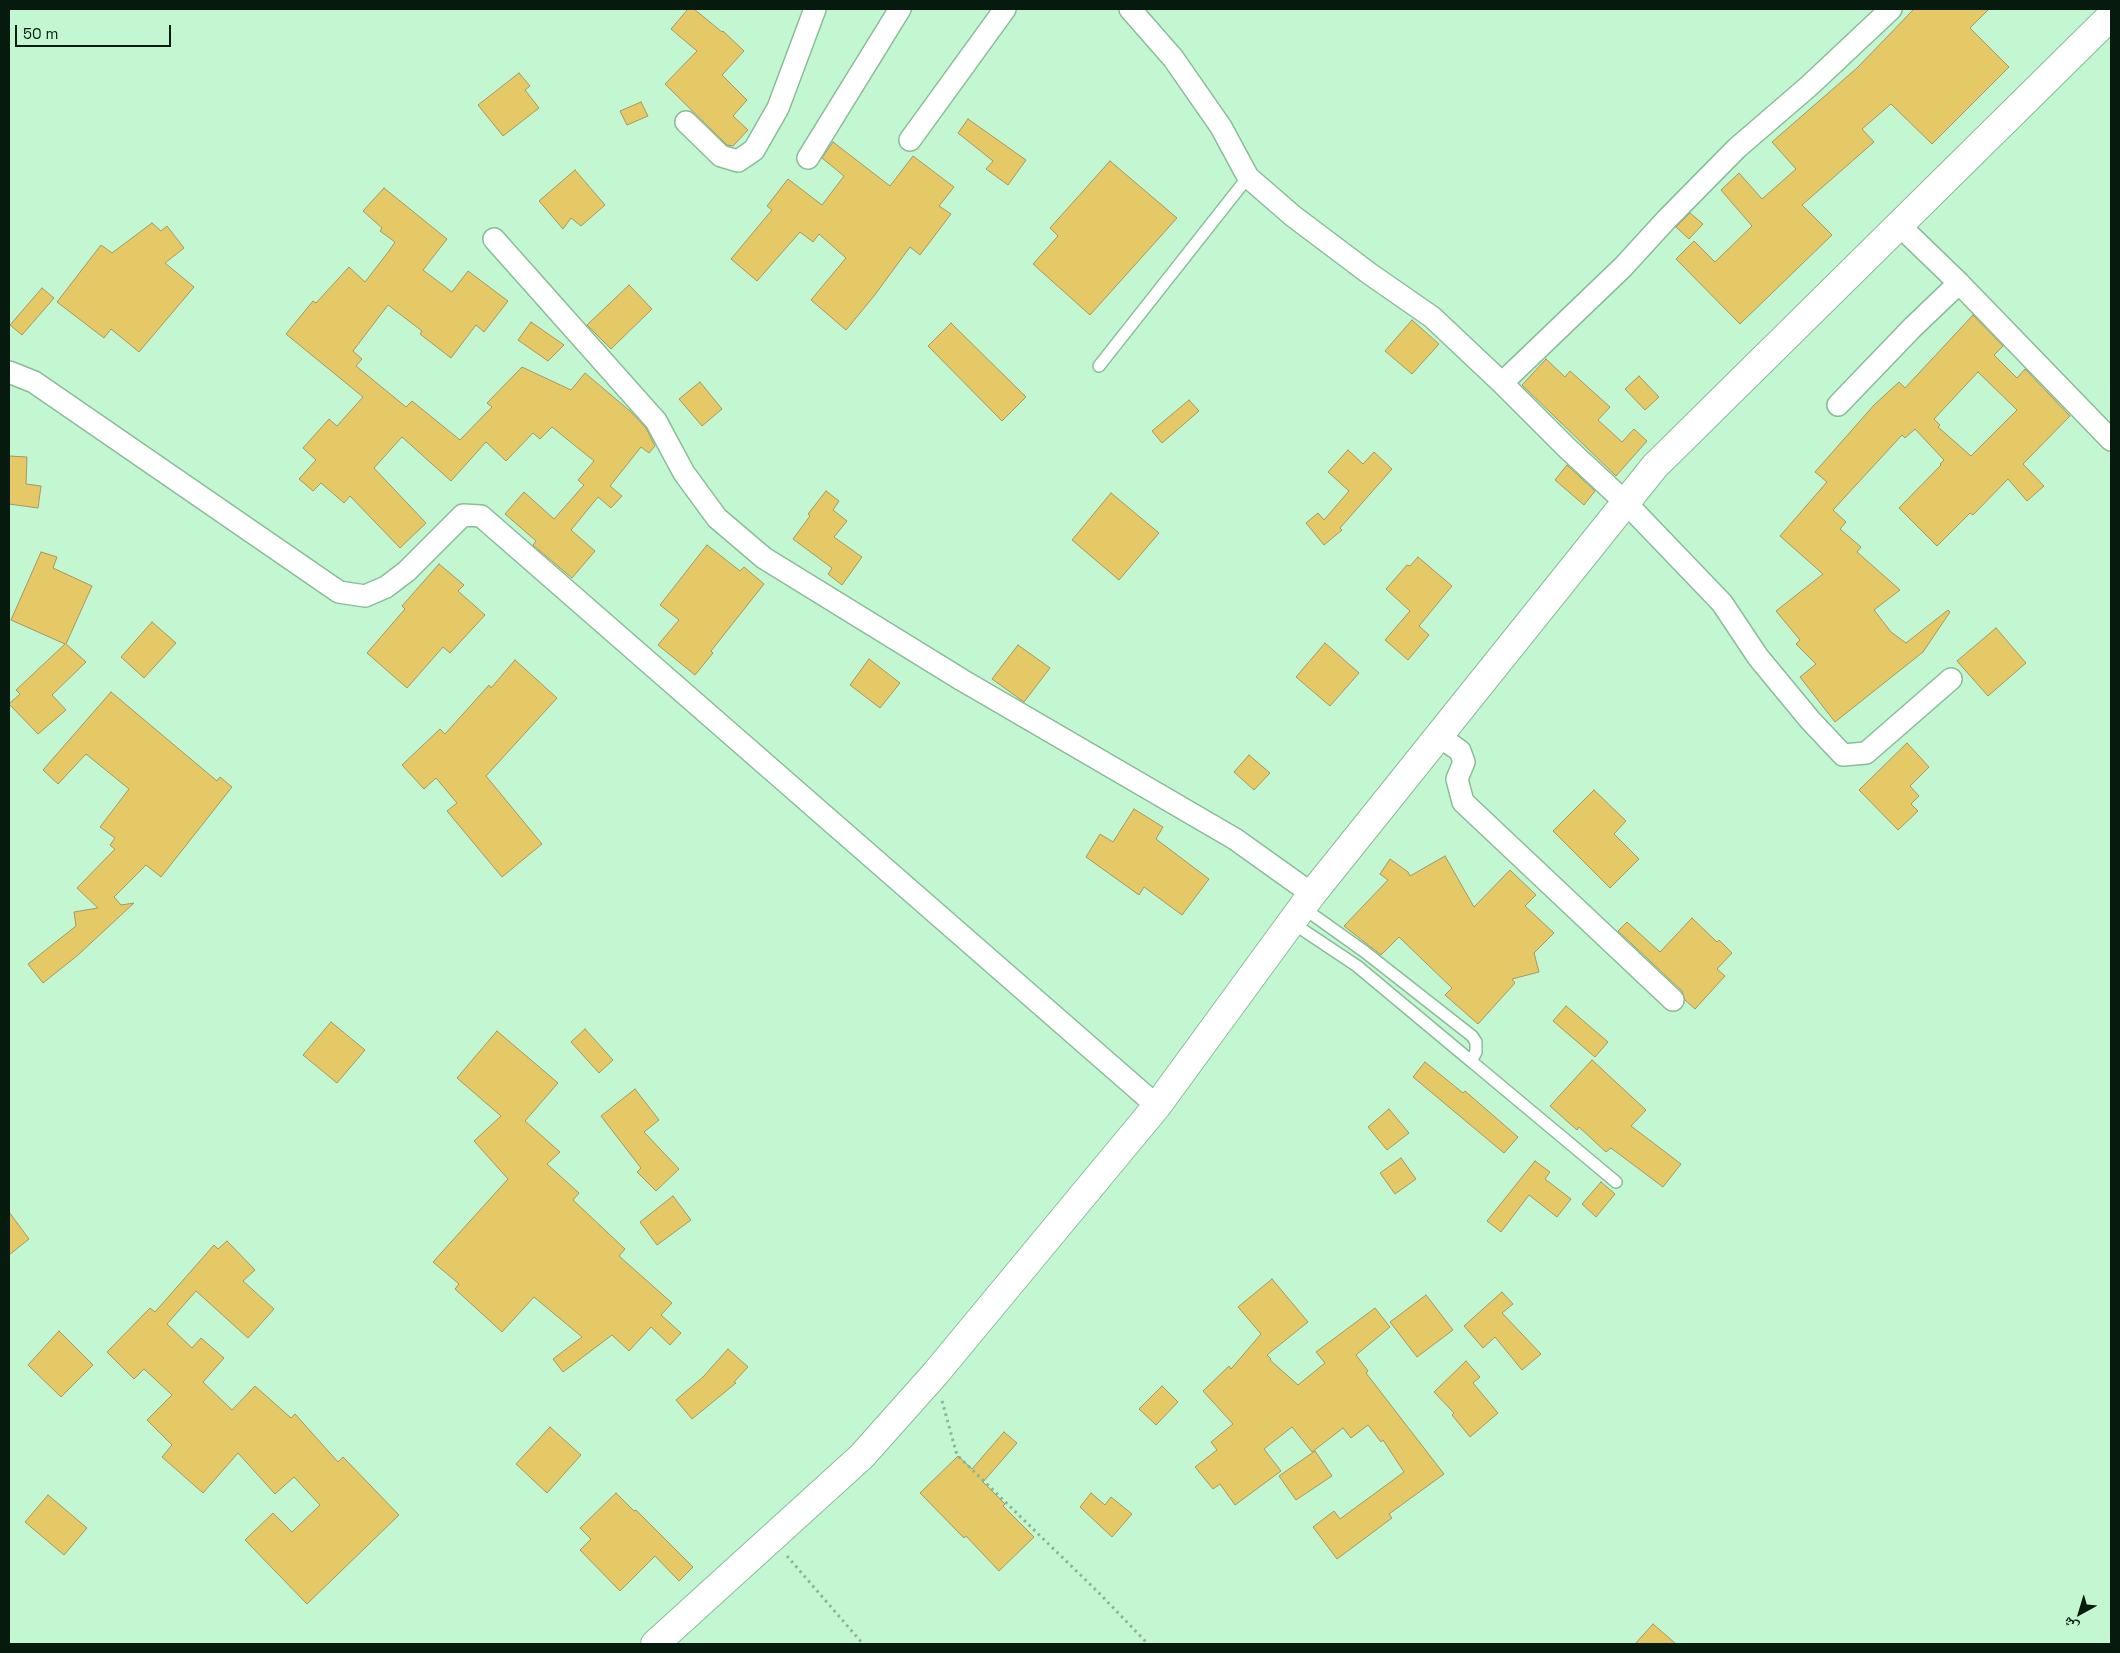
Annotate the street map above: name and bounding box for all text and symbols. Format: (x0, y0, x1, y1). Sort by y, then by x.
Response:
scale bar (18, 15, 174, 47)
text: 50 m (23, 24, 58, 43)
north arrow (2055, 1588, 2105, 1638)
text: ش (2059, 1613, 2082, 1636)

